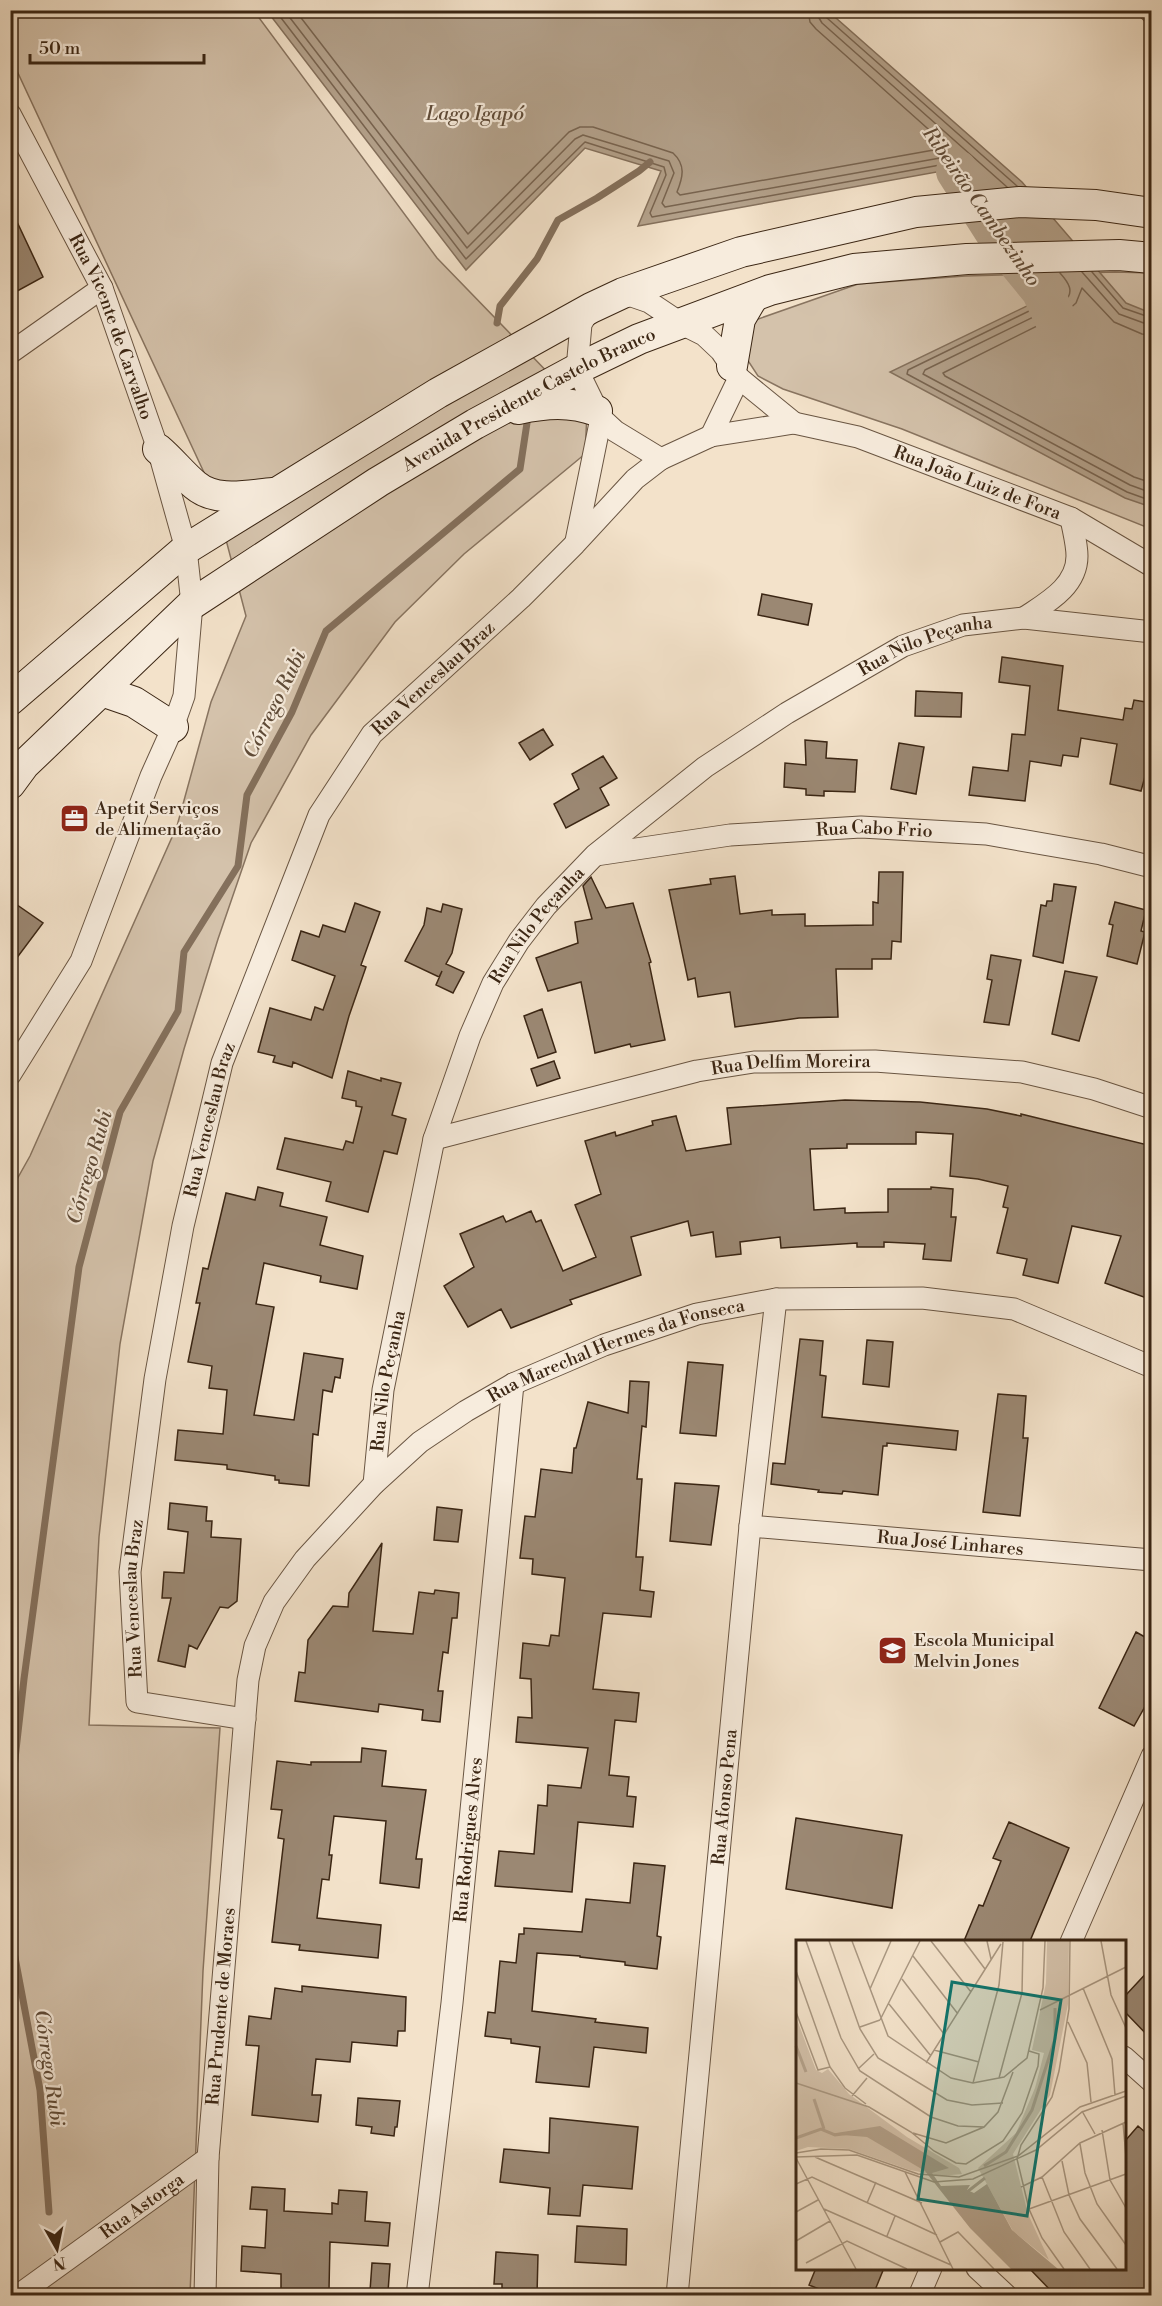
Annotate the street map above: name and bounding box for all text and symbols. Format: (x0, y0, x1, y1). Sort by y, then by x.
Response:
scale bar (30, 27, 204, 65)
text: 50 m (39, 37, 81, 60)
water label: Lago Igapó (425, 102, 526, 127)
water label: Ribeirão Cambezinho (916, 121, 1045, 291)
street label: Rua Vicente de Carvalho (63, 230, 158, 423)
street label: Avenida Presidente Castelo Branco (397, 323, 659, 477)
street label: Rua João Luiz de Fora (890, 441, 1065, 525)
street label: Rua Nilo Peçanha (854, 611, 994, 682)
street label: Rua Venceslau Braz (367, 616, 500, 741)
water label: Córrego Rubi (238, 646, 313, 763)
place label: Apetit Serviços de Alimentação (94, 797, 221, 841)
office icon: Apetit Serviços de Alimentação (58, 802, 90, 834)
street label: Rua Cabo Frio (815, 816, 933, 843)
street label: Rua Nilo Peçanha (484, 861, 590, 988)
street label: Rua Venceslau Braz (179, 1039, 241, 1200)
street label: Rua Delfim Moreira (709, 1050, 872, 1081)
water label: Córrego Rubi (62, 1107, 119, 1227)
street label: Rua Marechal Hermes da Fonseca (483, 1294, 747, 1408)
street label: Rua Nilo Peçanha (366, 1307, 411, 1453)
street label: Rua Venceslau Braz (119, 1518, 149, 1679)
street label: Rua José Linhares (876, 1526, 1025, 1561)
place label: Escola Municipal Melvin Jones (914, 1629, 1055, 1673)
school or university icon: Escola Municipal Melvin Jones (877, 1634, 909, 1666)
street label: Rua Afonso Pena (707, 1727, 743, 1866)
street label: Rua Rodrigues Alves (449, 1756, 488, 1924)
street label: Rua Prudente de Moraes (201, 1907, 241, 2106)
inset map (796, 1940, 1126, 2270)
water label: Córrego Rubi (28, 2008, 69, 2129)
street label: Rua Astorga (96, 2168, 189, 2244)
north arrow (27, 2219, 87, 2279)
text: N (51, 2252, 67, 2274)

